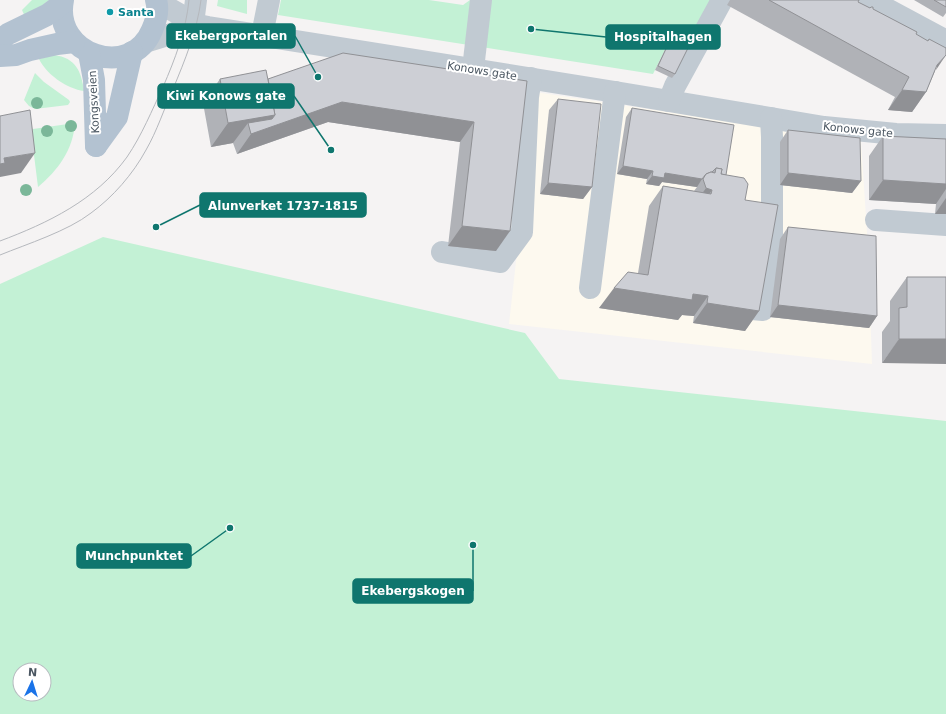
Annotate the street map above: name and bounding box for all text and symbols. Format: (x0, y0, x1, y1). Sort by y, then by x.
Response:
place label: Santa (118, 6, 154, 19)
marker: Santa (105, 7, 115, 17)
callout: Ekebergportalen (167, 24, 295, 48)
callout: Hospitalhagen (606, 25, 720, 49)
text: Ekebergportalen (175, 29, 287, 43)
text: Hospitalhagen (614, 30, 712, 44)
street label: Konows gate (446, 59, 518, 83)
street label: Kongsveien (86, 70, 102, 134)
callout: Kiwi Konows gate (158, 84, 294, 108)
text: Kiwi Konows gate (166, 89, 286, 103)
street label: Konows gate (822, 120, 894, 140)
callout: Alunverket 1737-1815 (200, 193, 366, 217)
text: Alunverket 1737-1815 (208, 199, 358, 213)
callout: Munchpunktet (77, 544, 191, 568)
text: Munchpunktet (85, 549, 183, 563)
callout: Ekebergskogen (353, 579, 473, 603)
text: Ekebergskogen (361, 584, 465, 598)
north arrow (12, 662, 52, 702)
text: N (28, 666, 38, 679)

